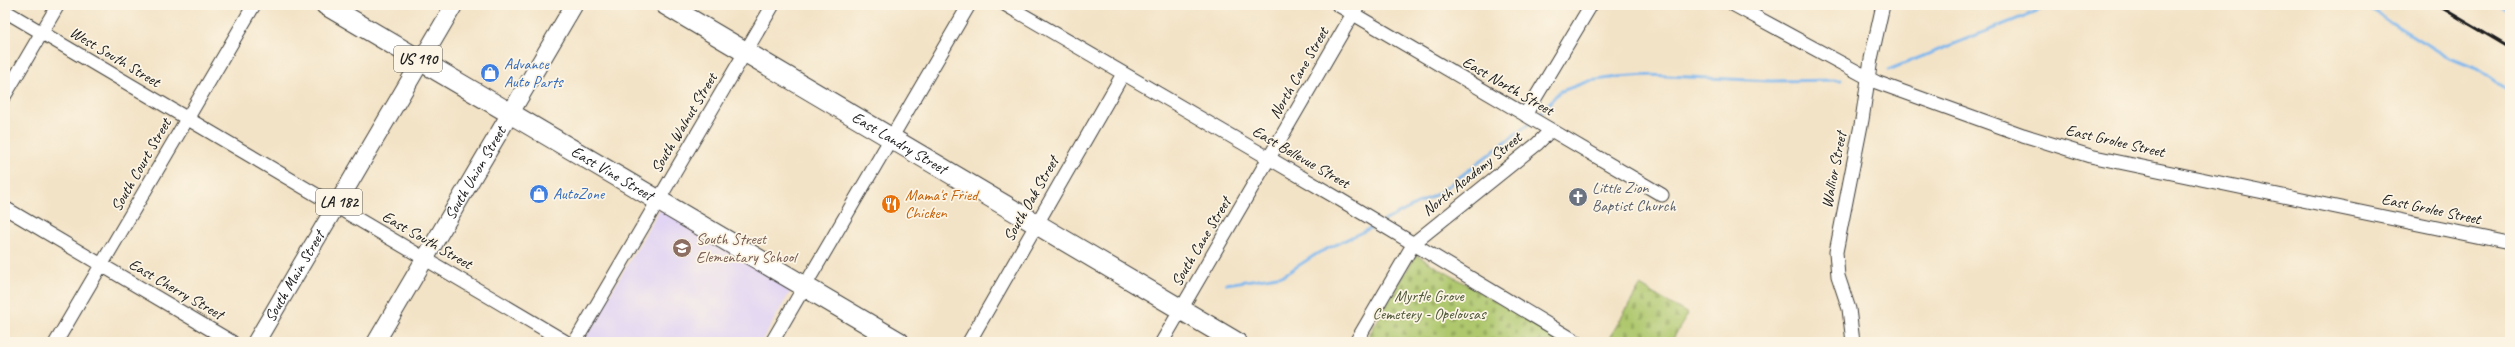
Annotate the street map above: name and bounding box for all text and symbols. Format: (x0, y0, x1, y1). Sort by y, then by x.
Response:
street label: West South Street (66, 22, 165, 93)
street label: North Cane Street (1265, 22, 1334, 122)
road number: US 190 (394, 46, 442, 72)
street label: East North Street (1459, 52, 1559, 121)
place label: Advance Auto Parts (504, 54, 564, 92)
shop icon: Advance Auto Parts (479, 62, 501, 84)
street label: South Walnut Street (646, 68, 723, 177)
street label: East Landry Street (848, 107, 953, 180)
street label: South Court Street (106, 113, 177, 215)
street label: East Grolee Street (2064, 120, 2168, 162)
street label: South Union Street (440, 121, 511, 223)
street label: East Bellevue Street (1249, 121, 1355, 194)
street label: North Academy Street (1418, 127, 1527, 220)
street label: Wallior Street (1817, 128, 1852, 210)
street label: East Vine Street (568, 141, 659, 207)
street label: South Oak Street (999, 151, 1065, 245)
place label: Little Zion Baptist Church (1592, 178, 1676, 216)
shop icon: AutoZone (528, 183, 550, 205)
place label: AutoZone (553, 184, 606, 204)
place label: Mama's Fried Chicken (905, 185, 980, 223)
church icon: Little Zion Baptist Church (1567, 186, 1589, 208)
road number: LA 182 (316, 189, 362, 215)
street label: East Grolee Street (2380, 189, 2484, 230)
street label: South Cane Street (1167, 192, 1237, 290)
restaurant icon: Mama's Fried Chicken (880, 193, 902, 215)
street label: East South Street (378, 206, 477, 275)
street label: South Main Street (260, 225, 330, 326)
place label: South Street Elementary School (696, 229, 799, 267)
school or university icon: South Street Elementary School (671, 237, 693, 259)
street label: East Cherry Street (125, 254, 229, 325)
park label: Myrtle Grove Cemetery - Opelousas (1372, 286, 1487, 324)

